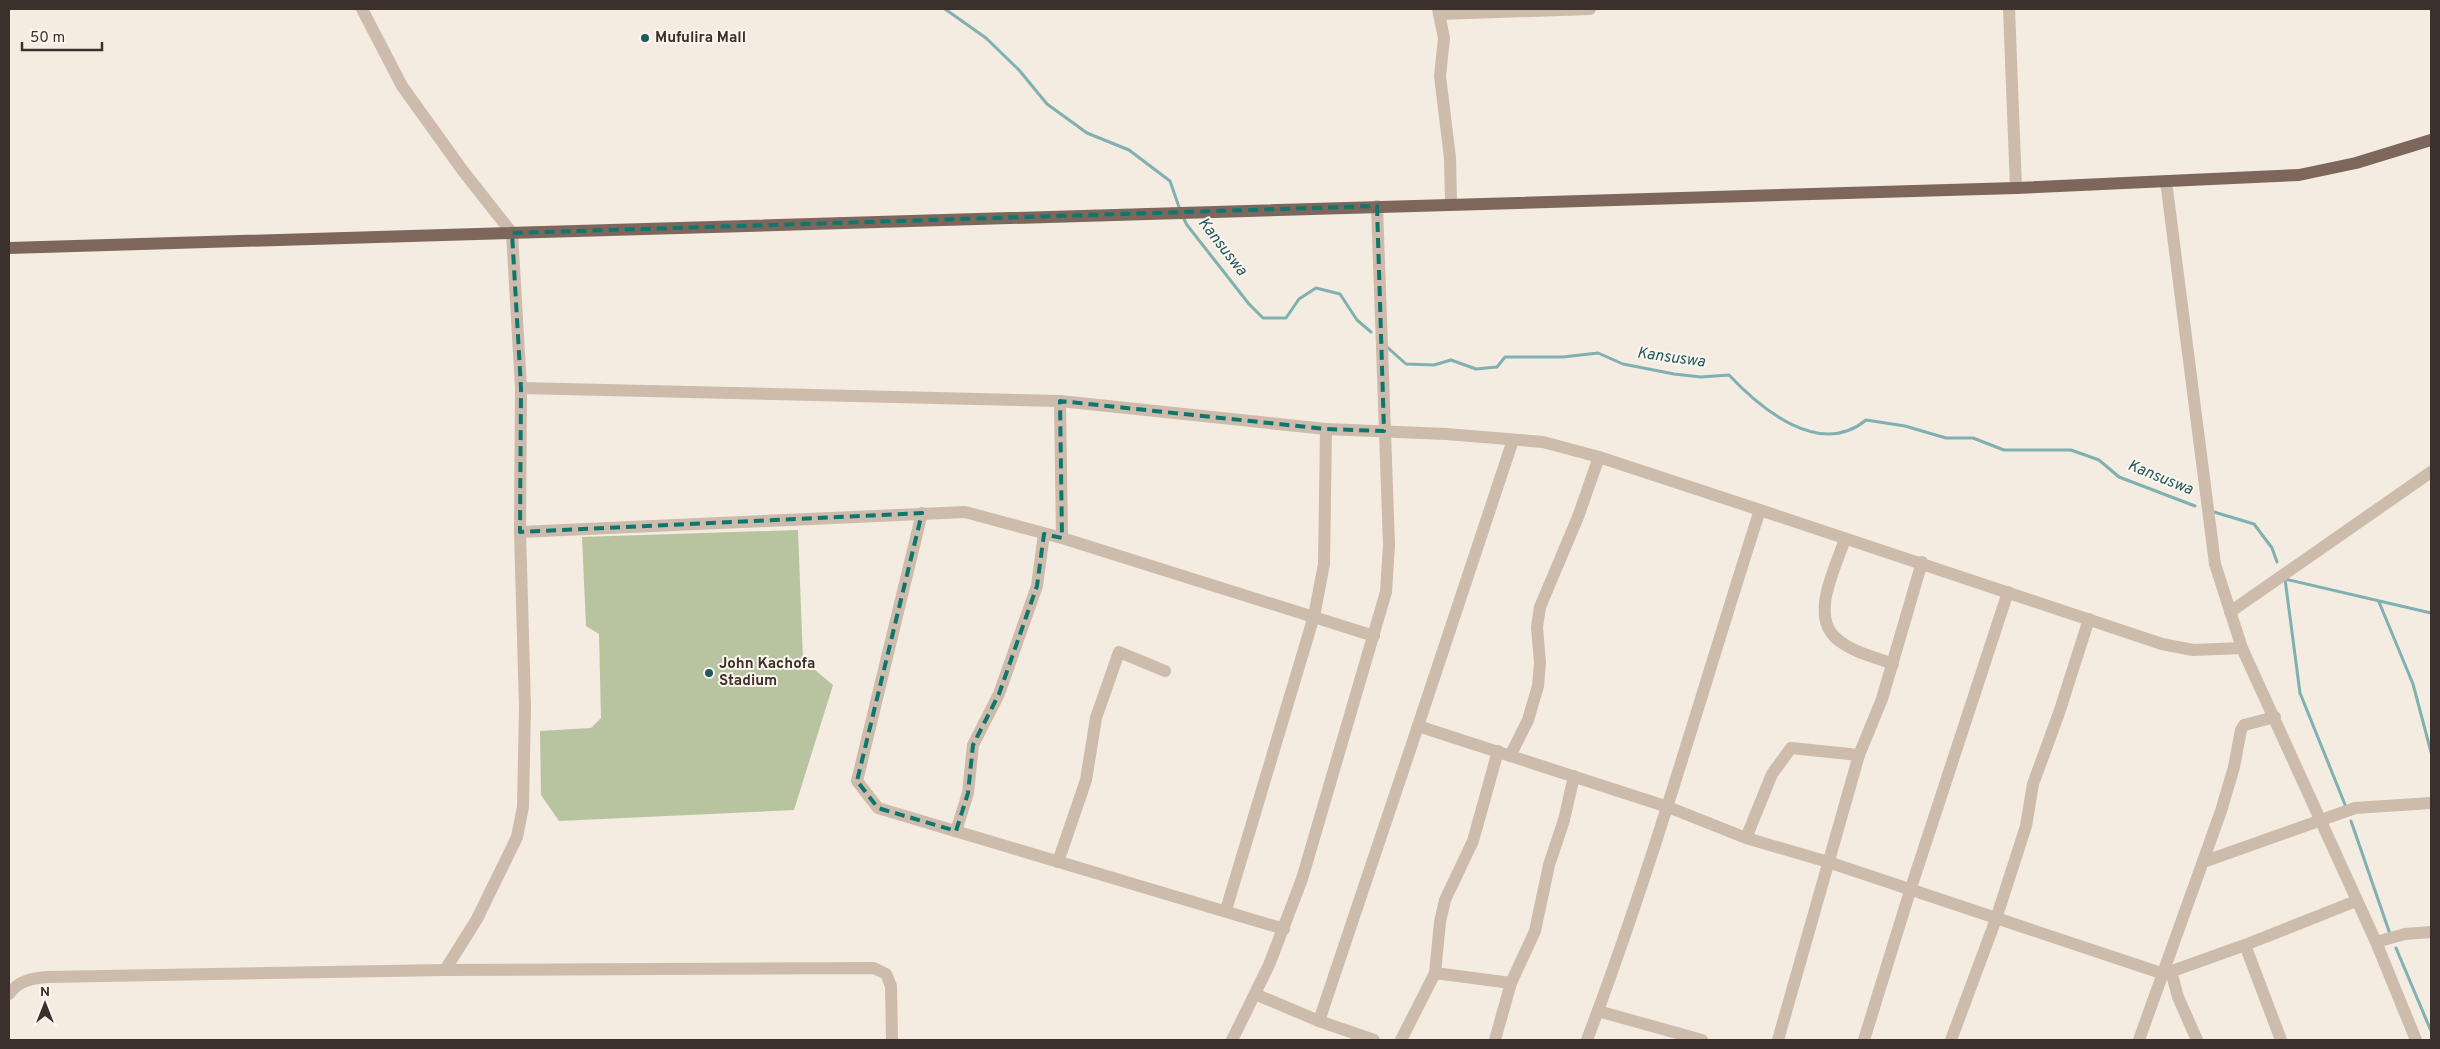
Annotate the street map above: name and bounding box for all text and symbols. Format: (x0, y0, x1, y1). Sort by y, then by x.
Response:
scale bar (22, 20, 102, 52)
text: 50 m (30, 29, 65, 48)
place label: Mufulira Mall (655, 29, 746, 48)
marker: Mufulira Mall (639, 32, 651, 44)
water label: Kansuswa (1193, 214, 1251, 281)
water label: Kansuswa (1636, 343, 1707, 373)
water label: Kansuswa (2124, 456, 2196, 500)
place label: John Kachofa Stadium (719, 655, 815, 691)
marker: John Kachofa Stadium (703, 667, 715, 679)
north arrow (20, 979, 70, 1029)
text: N (40, 984, 50, 1001)

